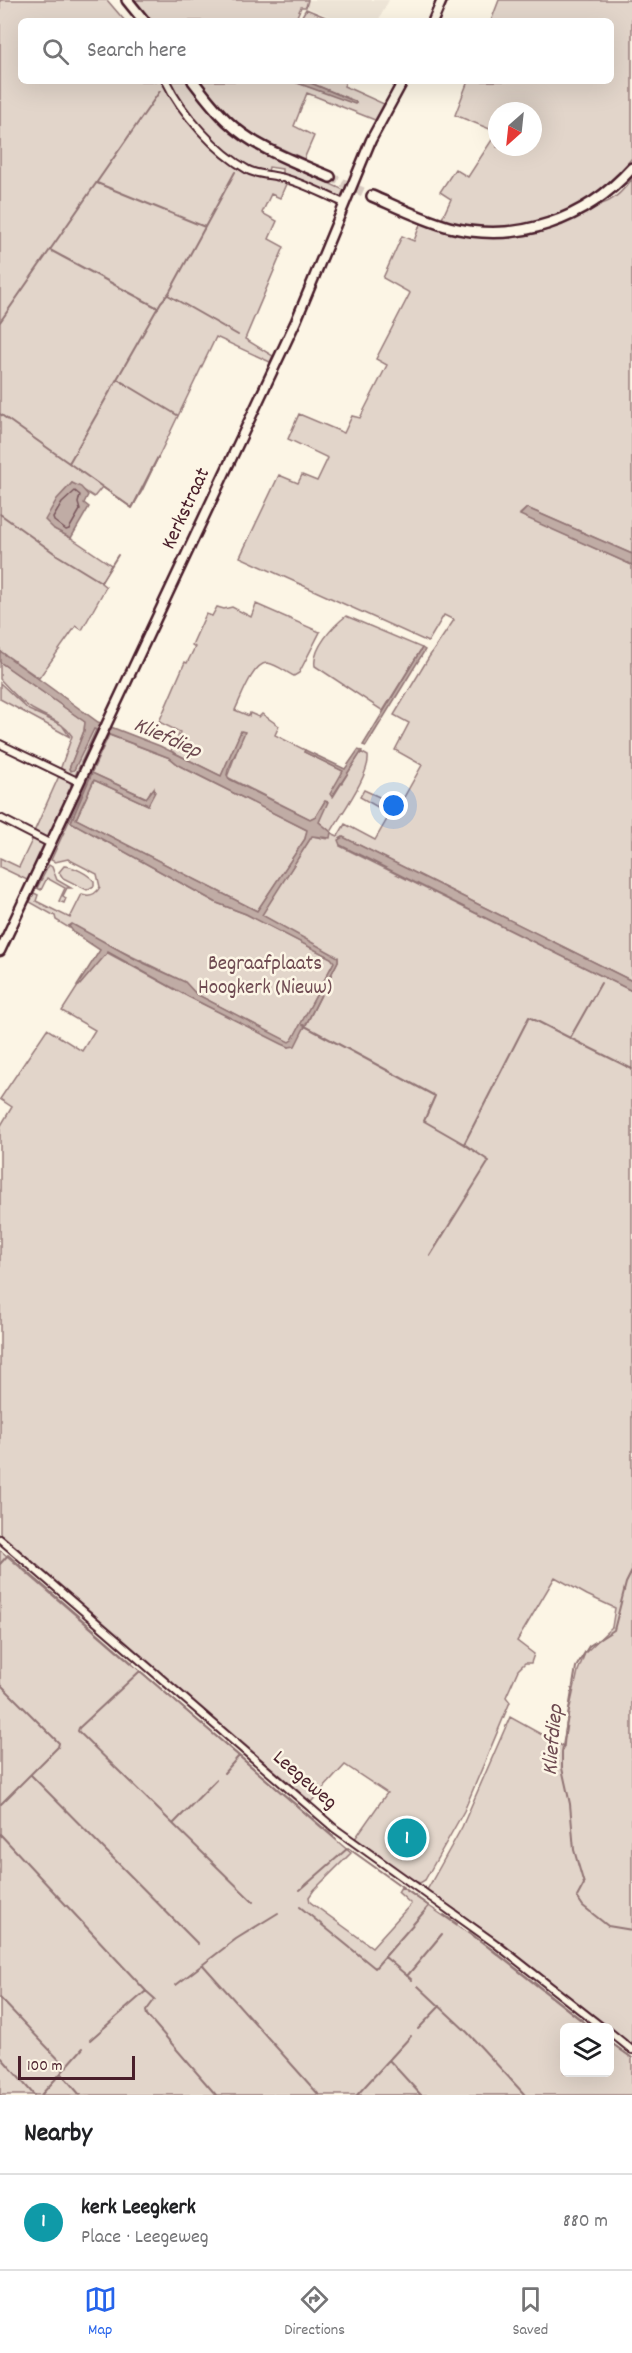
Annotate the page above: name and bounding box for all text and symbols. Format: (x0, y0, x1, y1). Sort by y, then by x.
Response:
search box (18, 18, 614, 84)
icon: search (39, 35, 72, 68)
text: Search here (87, 36, 186, 67)
north arrow (488, 102, 542, 156)
street label: Kerkstraat (155, 463, 219, 555)
water label: Kliefdiep (128, 710, 207, 768)
your location (379, 791, 408, 820)
park label: Begraafplaats Hoogkerk (Nieuw) (198, 950, 332, 1004)
water label: Kliefdiep (535, 1702, 573, 1777)
street label: Leegeweg (265, 1744, 343, 1818)
pin: 1 (388, 1816, 426, 1860)
map controls (560, 2023, 614, 2077)
button: layers (560, 2023, 614, 2077)
scale bar (18, 2053, 135, 2080)
text: 100 m (27, 2055, 63, 2078)
text: Nearby (24, 2116, 92, 2153)
text: kerk Leegkerk (81, 2193, 196, 2224)
text: 1 (41, 2208, 46, 2236)
text: 880 m (563, 2208, 608, 2236)
text: Place · Leegeweg (81, 2224, 209, 2252)
tab: Map (84, 2283, 117, 2342)
tab: Directions (284, 2283, 345, 2342)
tab: Saved (512, 2283, 548, 2342)

